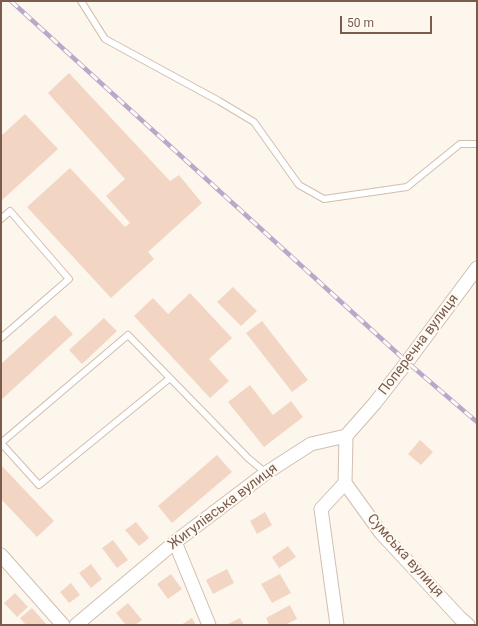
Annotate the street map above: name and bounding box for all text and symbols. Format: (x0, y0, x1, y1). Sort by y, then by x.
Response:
scale bar (342, 8, 434, 34)
text: 50 m (347, 16, 374, 30)
street label: Поперечна вулиця (376, 291, 462, 399)
street label: Жигулівська вулиця (165, 460, 281, 554)
street label: Сумська вулиця (363, 511, 447, 601)

